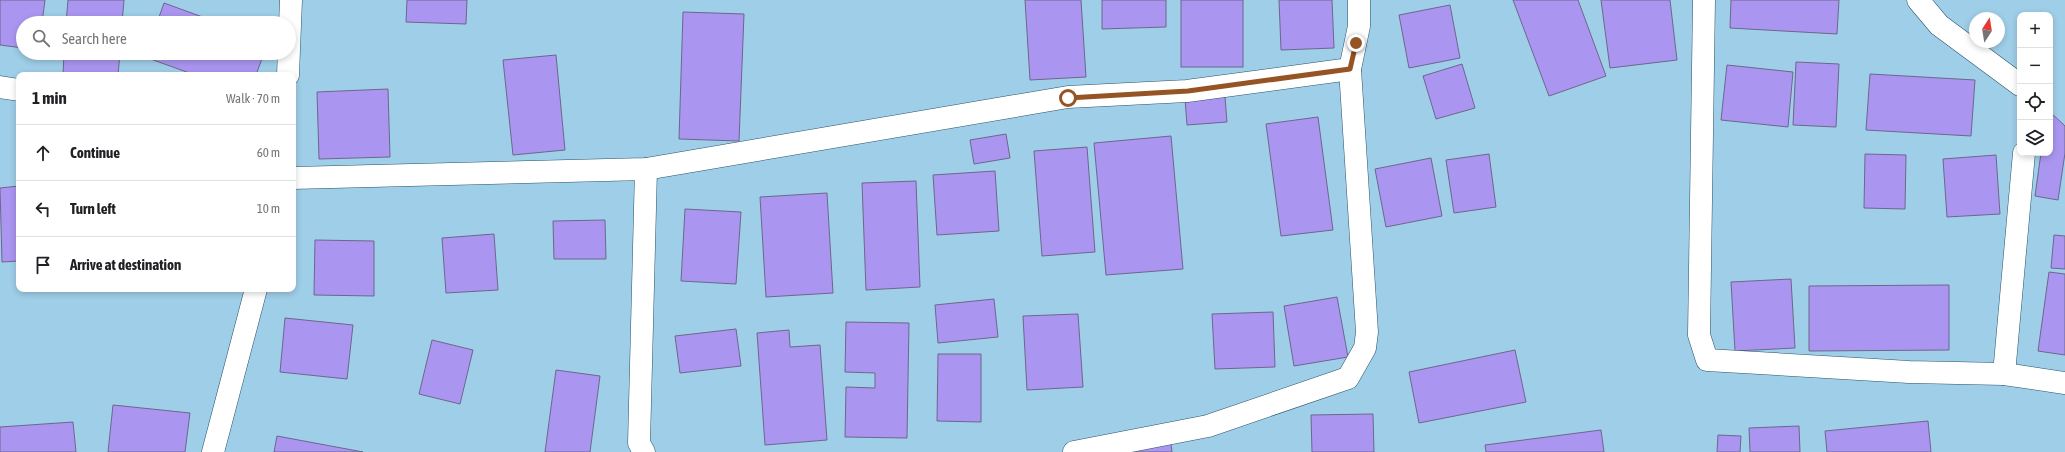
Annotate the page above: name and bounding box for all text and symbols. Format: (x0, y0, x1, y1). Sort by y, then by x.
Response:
north arrow (1969, 12, 2005, 48)
map controls (2017, 12, 2053, 156)
button: + (2017, 12, 2053, 48)
search box (16, 16, 296, 60)
icon: search (30, 27, 52, 49)
text: Search here (62, 30, 127, 47)
route end (1347, 34, 1365, 52)
button: − (2017, 48, 2053, 84)
button: locate (2017, 84, 2053, 120)
text: 1 min (32, 88, 67, 108)
route start (1059, 89, 1077, 107)
text: Walk · 70 m (226, 91, 280, 106)
button: layers (2017, 120, 2053, 156)
icon: ahead (32, 142, 54, 164)
text: Continue (70, 144, 120, 161)
text: 60 m (257, 145, 280, 160)
icon: left (32, 198, 54, 220)
text: Turn left (70, 200, 116, 217)
text: 10 m (257, 201, 280, 216)
icon: arrive (32, 254, 54, 276)
text: Arrive at destination (70, 256, 181, 273)

